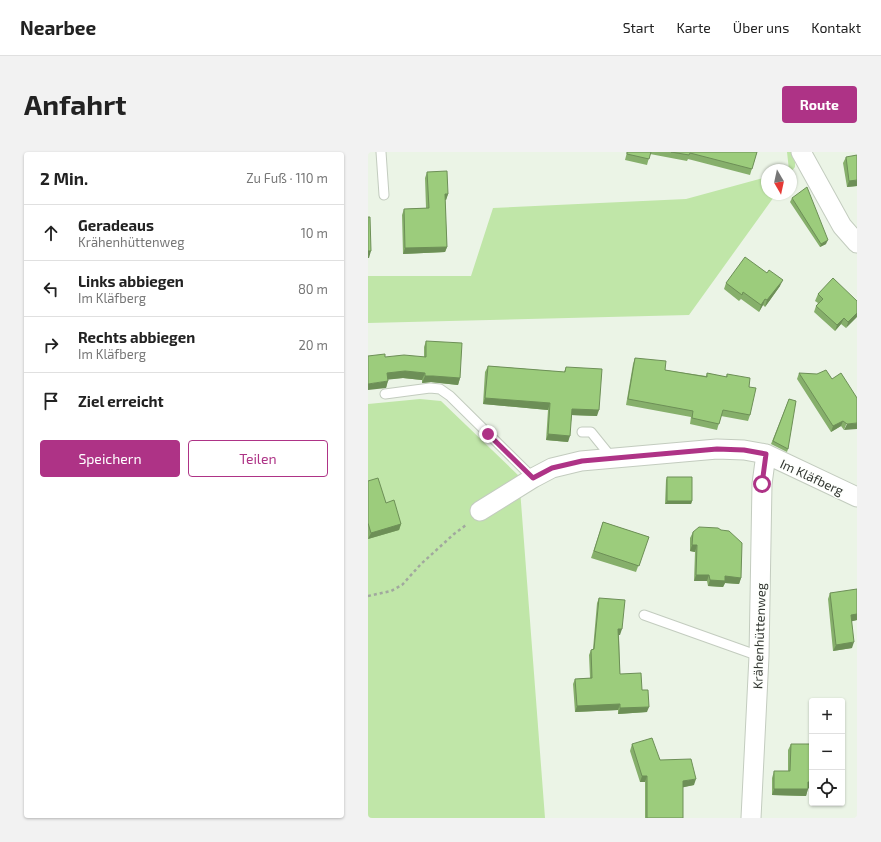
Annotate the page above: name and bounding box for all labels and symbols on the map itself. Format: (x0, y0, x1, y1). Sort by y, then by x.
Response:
north arrow (761, 164, 797, 200)
route end (479, 425, 497, 443)
street label: Im Kläfberg (778, 455, 846, 499)
route start (753, 475, 771, 493)
street label: Krähenhüttenweg (749, 583, 769, 689)

